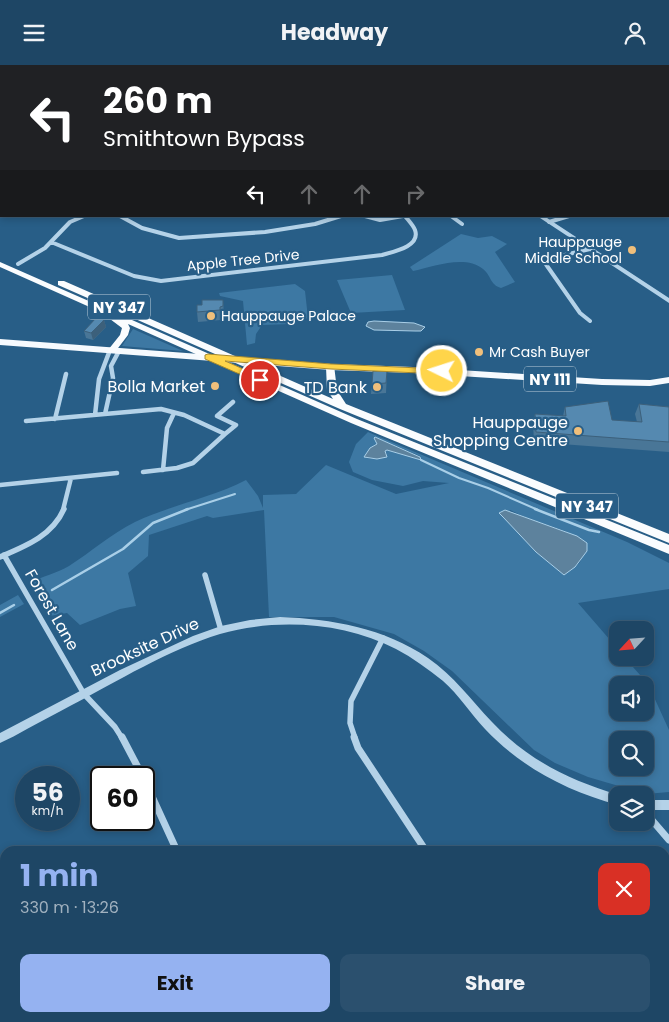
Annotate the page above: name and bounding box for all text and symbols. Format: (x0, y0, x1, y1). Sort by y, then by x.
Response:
text: Headway (281, 17, 388, 48)
icon: menu (20, 19, 48, 47)
icon: person (621, 19, 649, 47)
text: 260 m (103, 76, 213, 125)
icon: left (20, 85, 85, 150)
text: Smithtown Bypass (103, 123, 305, 154)
icon: left (242, 180, 270, 208)
icon: ahead (295, 180, 323, 208)
icon: ahead (348, 180, 376, 208)
icon: right (401, 180, 429, 208)
place label: Hauppauge Middle School (525, 232, 622, 268)
street label: Apple Tree Drive (186, 244, 301, 276)
marker: Hauppauge Middle School (626, 244, 638, 256)
road number: NY 347 (88, 295, 150, 319)
place label: Hauppauge Palace (221, 306, 356, 326)
marker: Hauppauge Palace (205, 310, 217, 322)
place label: Mr Cash Buyer (489, 342, 590, 362)
position arrow (415, 344, 467, 396)
marker: Mr Cash Buyer (473, 346, 485, 358)
pin (239, 359, 281, 401)
icon: arrive (246, 366, 274, 394)
road number: NY 111 (524, 367, 576, 391)
place label: Bolla Market (107, 375, 205, 398)
place label: TD Bank (304, 376, 368, 399)
marker: Bolla Market (209, 380, 221, 392)
marker: TD Bank (371, 381, 383, 393)
place label: Hauppauge Shopping Centre (433, 411, 568, 452)
marker: Hauppauge Shopping Centre (572, 425, 584, 437)
road number: NY 347 (556, 493, 618, 519)
street label: Forest Lane (19, 565, 85, 655)
street label: Brooksite Drive (87, 612, 203, 682)
north arrow (609, 621, 654, 666)
map controls (609, 621, 654, 831)
button: sound (609, 676, 654, 721)
button: search (609, 731, 654, 776)
speed limit sign: 60 (90, 766, 155, 831)
text: 56 (31, 775, 64, 810)
button: layers (609, 786, 654, 831)
text: km/h (32, 802, 63, 819)
text: 1 min (20, 854, 98, 897)
button: close (598, 863, 650, 915)
text: 330 m · 13:26 (20, 896, 119, 919)
button: Exit (20, 954, 330, 1012)
button: Share (340, 954, 650, 1012)

